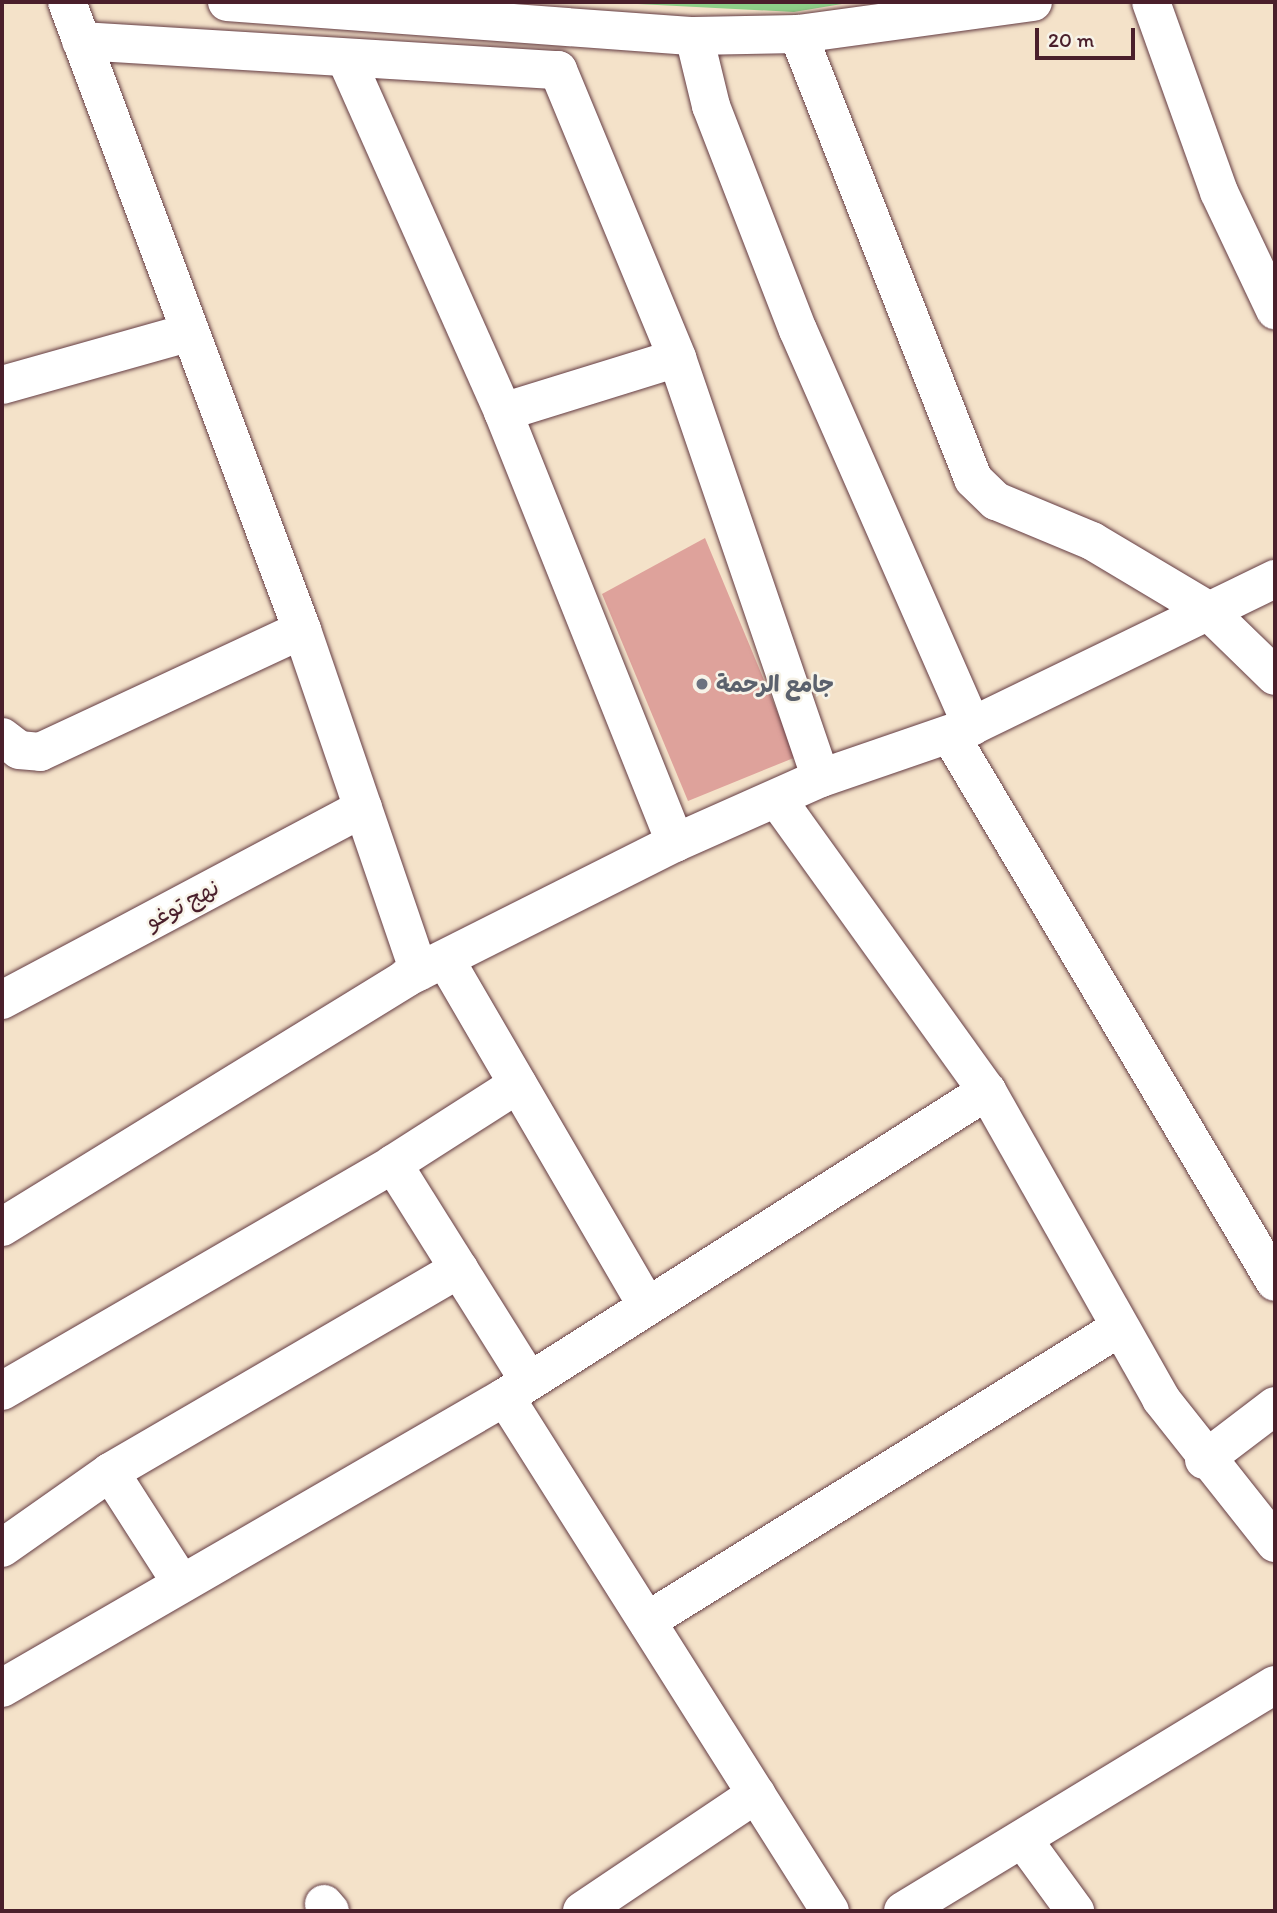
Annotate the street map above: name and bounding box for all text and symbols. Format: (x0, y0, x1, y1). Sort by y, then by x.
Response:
scale bar (1039, 14, 1139, 58)
text: 20 m (1048, 27, 1094, 52)
place label: جامع الرحمة (716, 670, 834, 698)
marker: جامع الرحمة (694, 676, 710, 692)
street label: نهج توغو (140, 873, 224, 935)

